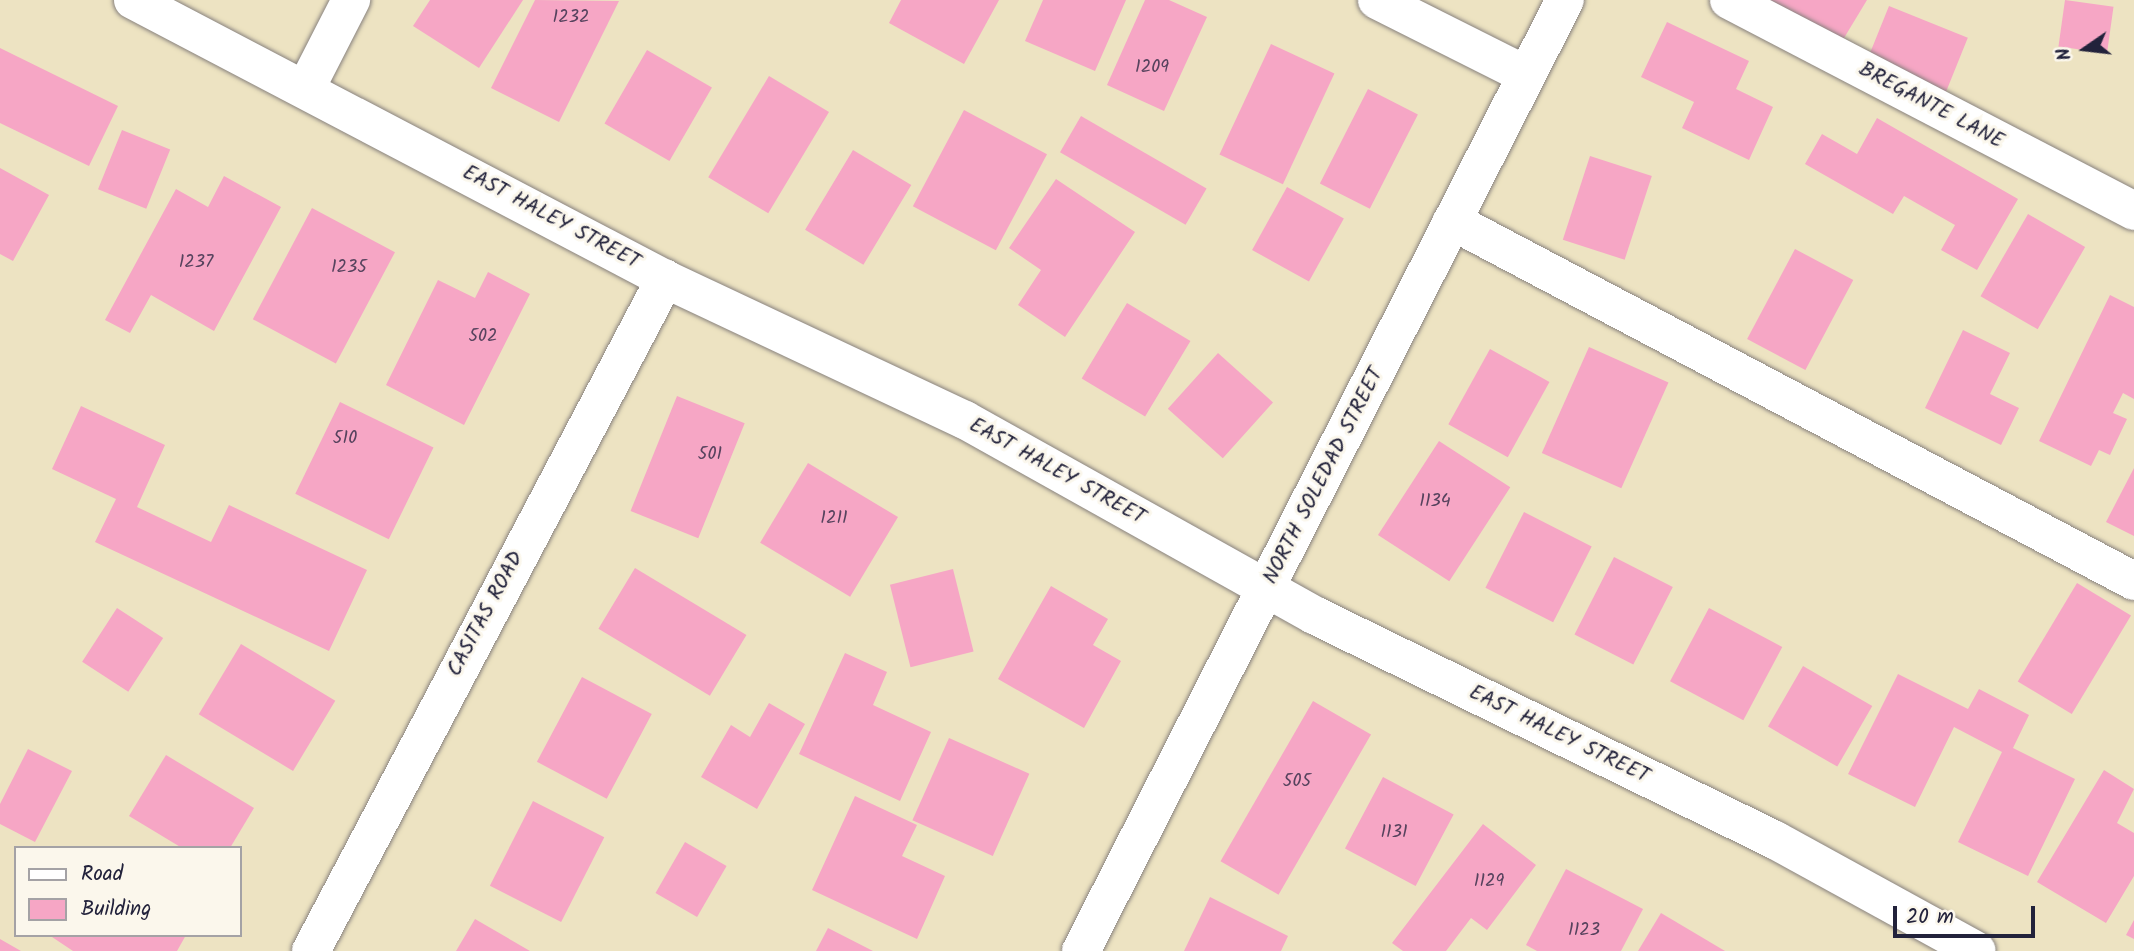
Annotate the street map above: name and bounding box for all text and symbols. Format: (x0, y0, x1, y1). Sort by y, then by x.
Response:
house number: 1232 (553, 7, 589, 29)
north arrow (2050, 14, 2120, 84)
text: N (2049, 45, 2081, 64)
house number: 1209 (1135, 57, 1169, 79)
street label: BREGANTE LANE (1854, 57, 2008, 155)
street label: EAST HALEY STREET (458, 161, 644, 275)
house number: 1237 (179, 252, 213, 274)
house number: 1235 (331, 257, 367, 279)
house number: 502 (468, 326, 498, 348)
street label: NORTH SOLEDAD STREET (1258, 364, 1390, 588)
street label: EAST HALEY STREET (965, 413, 1149, 531)
house number: 510 (333, 428, 357, 450)
house number: 501 (698, 444, 722, 466)
house number: 1134 (1419, 491, 1451, 513)
house number: 1211 (820, 508, 848, 530)
street label: CASITAS ROAD (442, 547, 530, 681)
street label: EAST HALEY STREET (1465, 680, 1653, 790)
house number: 505 (1283, 771, 1311, 793)
house number: 1131 (1380, 822, 1408, 844)
legend (14, 846, 242, 937)
text: Road (81, 858, 123, 891)
house number: 1129 (1474, 871, 1504, 893)
scale bar (1896, 892, 2038, 936)
text: Building (81, 893, 151, 926)
text: 20 m (1906, 901, 1954, 934)
house number: 1123 (1568, 920, 1600, 942)

